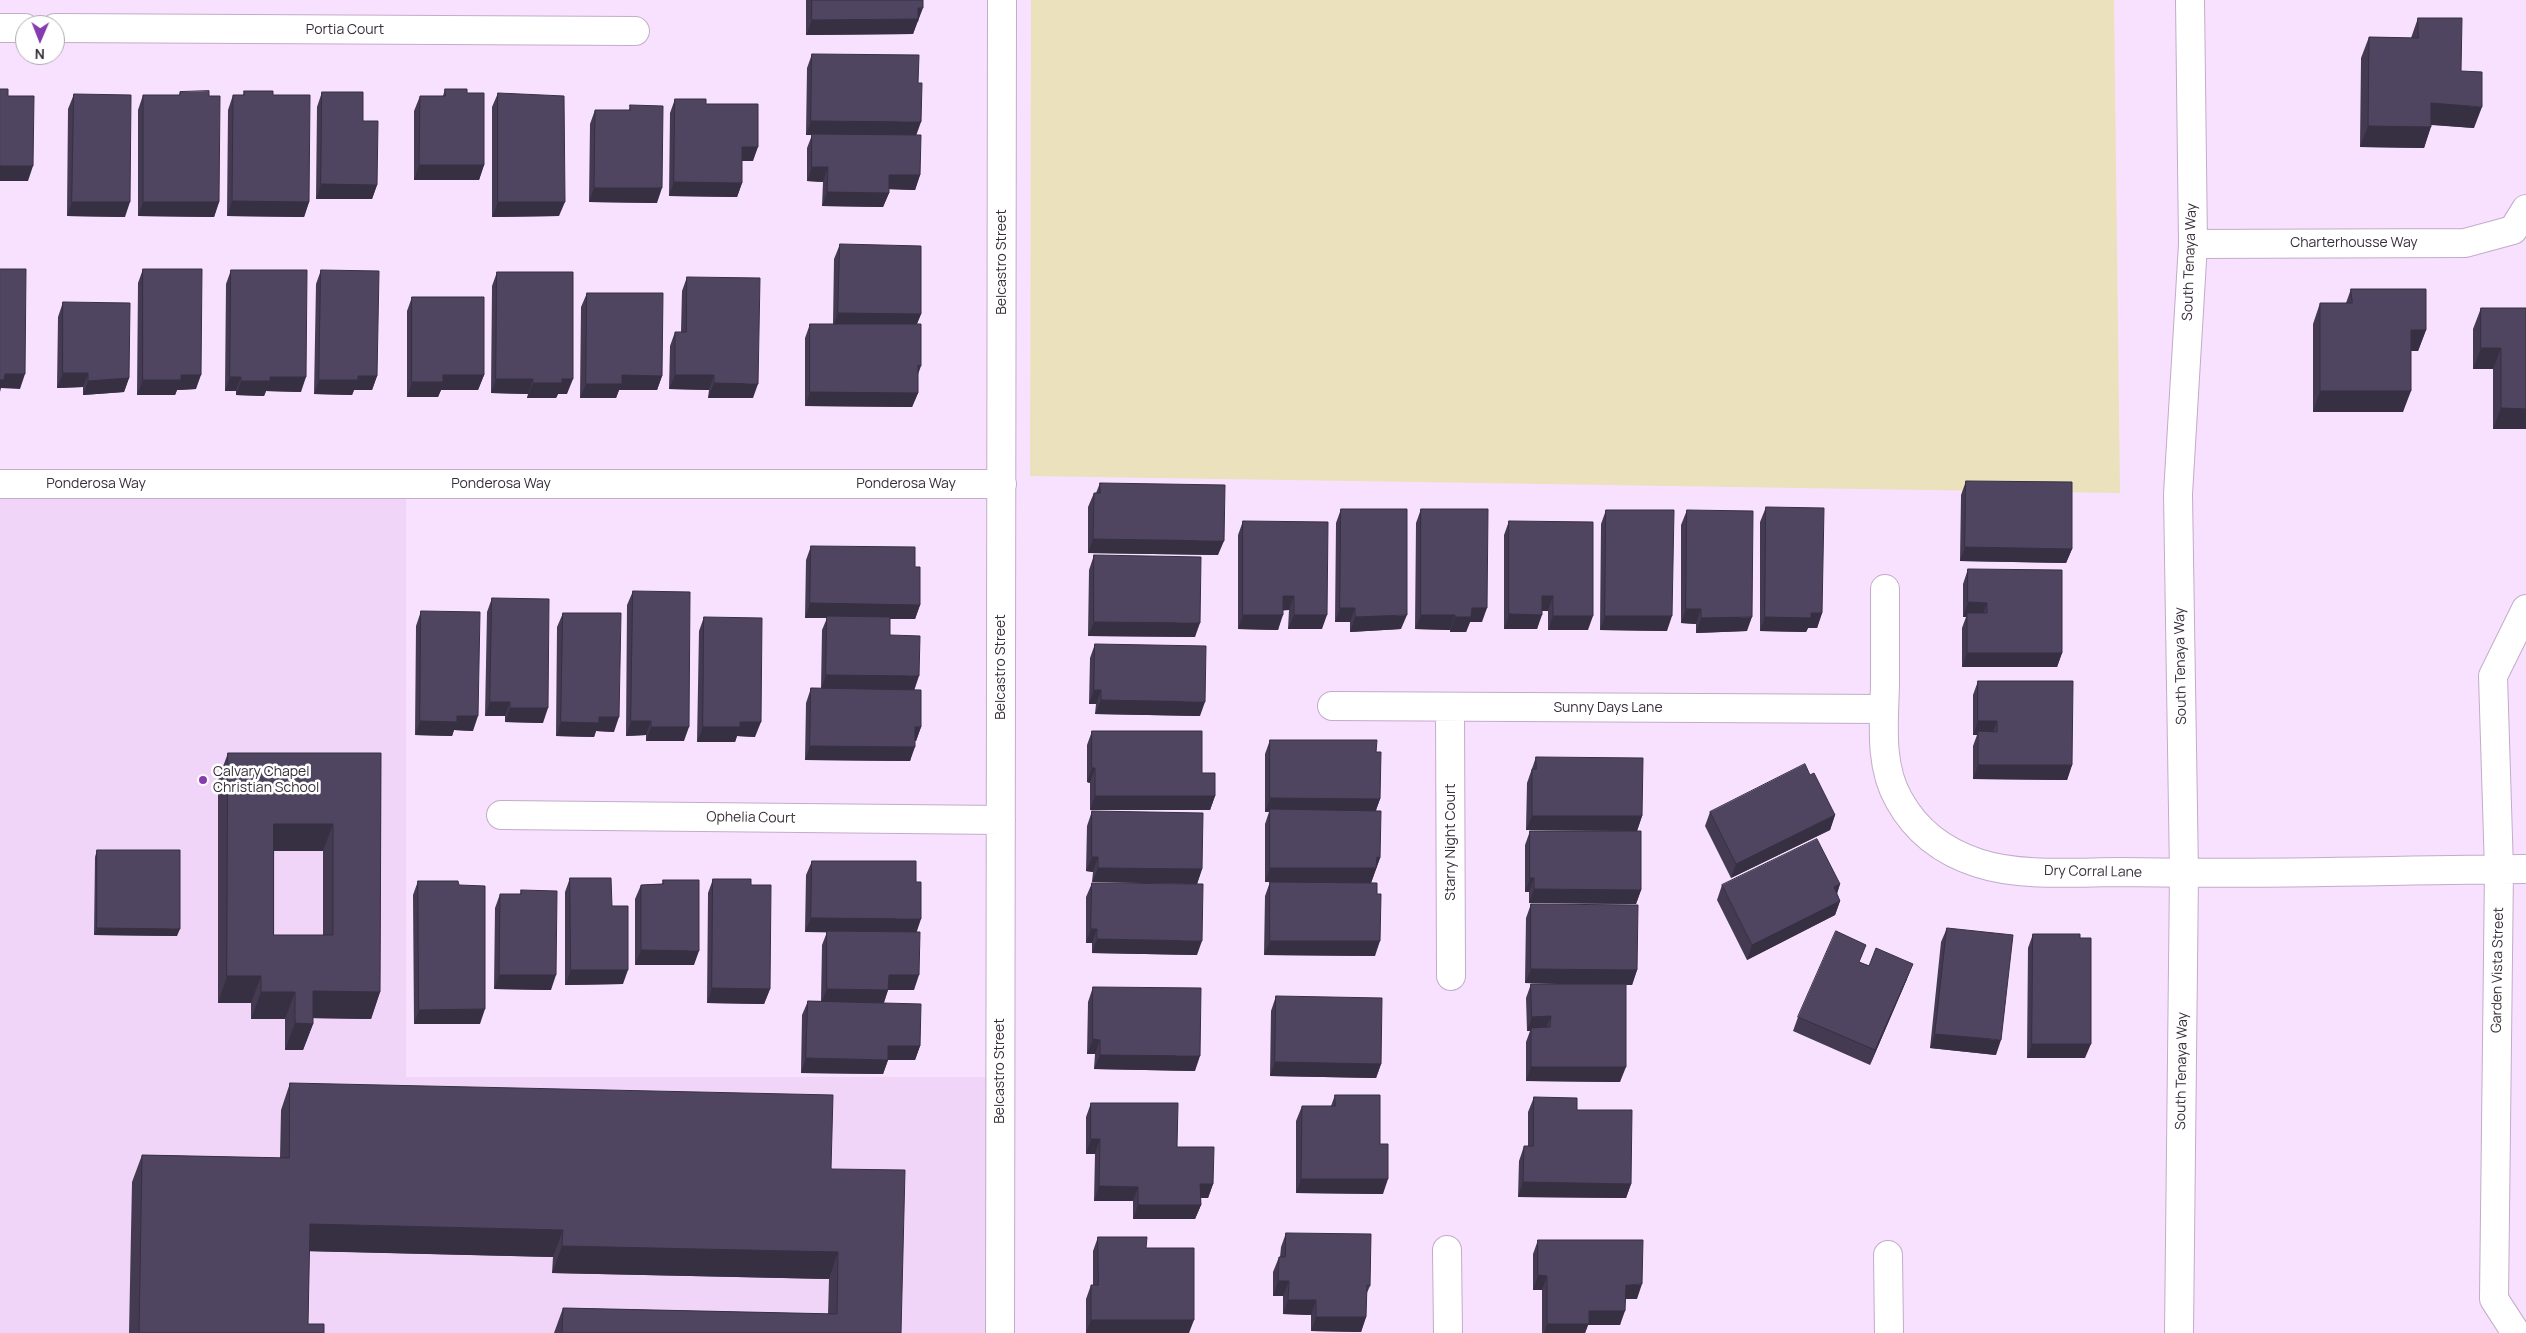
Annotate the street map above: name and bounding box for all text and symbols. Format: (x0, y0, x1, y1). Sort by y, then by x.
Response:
north arrow (15, 15, 65, 65)
street label: Portia Court (306, 22, 384, 38)
text: N (35, 45, 45, 64)
street label: South Tenaya Way (2180, 203, 2200, 321)
street label: Belcastro Street (994, 209, 1010, 315)
street label: Charterhousse Way (2290, 235, 2418, 251)
street label: Ponderosa Way (46, 476, 146, 492)
street label: Ponderosa Way (451, 476, 551, 492)
street label: Ponderosa Way (856, 476, 956, 492)
street label: South Tenaya Way (2172, 607, 2190, 725)
street label: Belcastro Street (993, 614, 1009, 720)
street label: Sunny Days Lane (1553, 700, 1663, 716)
place label: Calvary Chapel Christian School (213, 764, 319, 796)
marker: Calvary Chapel Christian School (197, 774, 209, 786)
street label: Starry Night Court (1443, 783, 1459, 901)
street label: Ophelia Court (706, 809, 796, 827)
street label: Dry Corral Lane (2044, 863, 2142, 881)
street label: Garden Vista Street (2489, 907, 2507, 1033)
street label: South Tenaya Way (2173, 1012, 2191, 1130)
street label: Belcastro Street (992, 1018, 1008, 1124)

